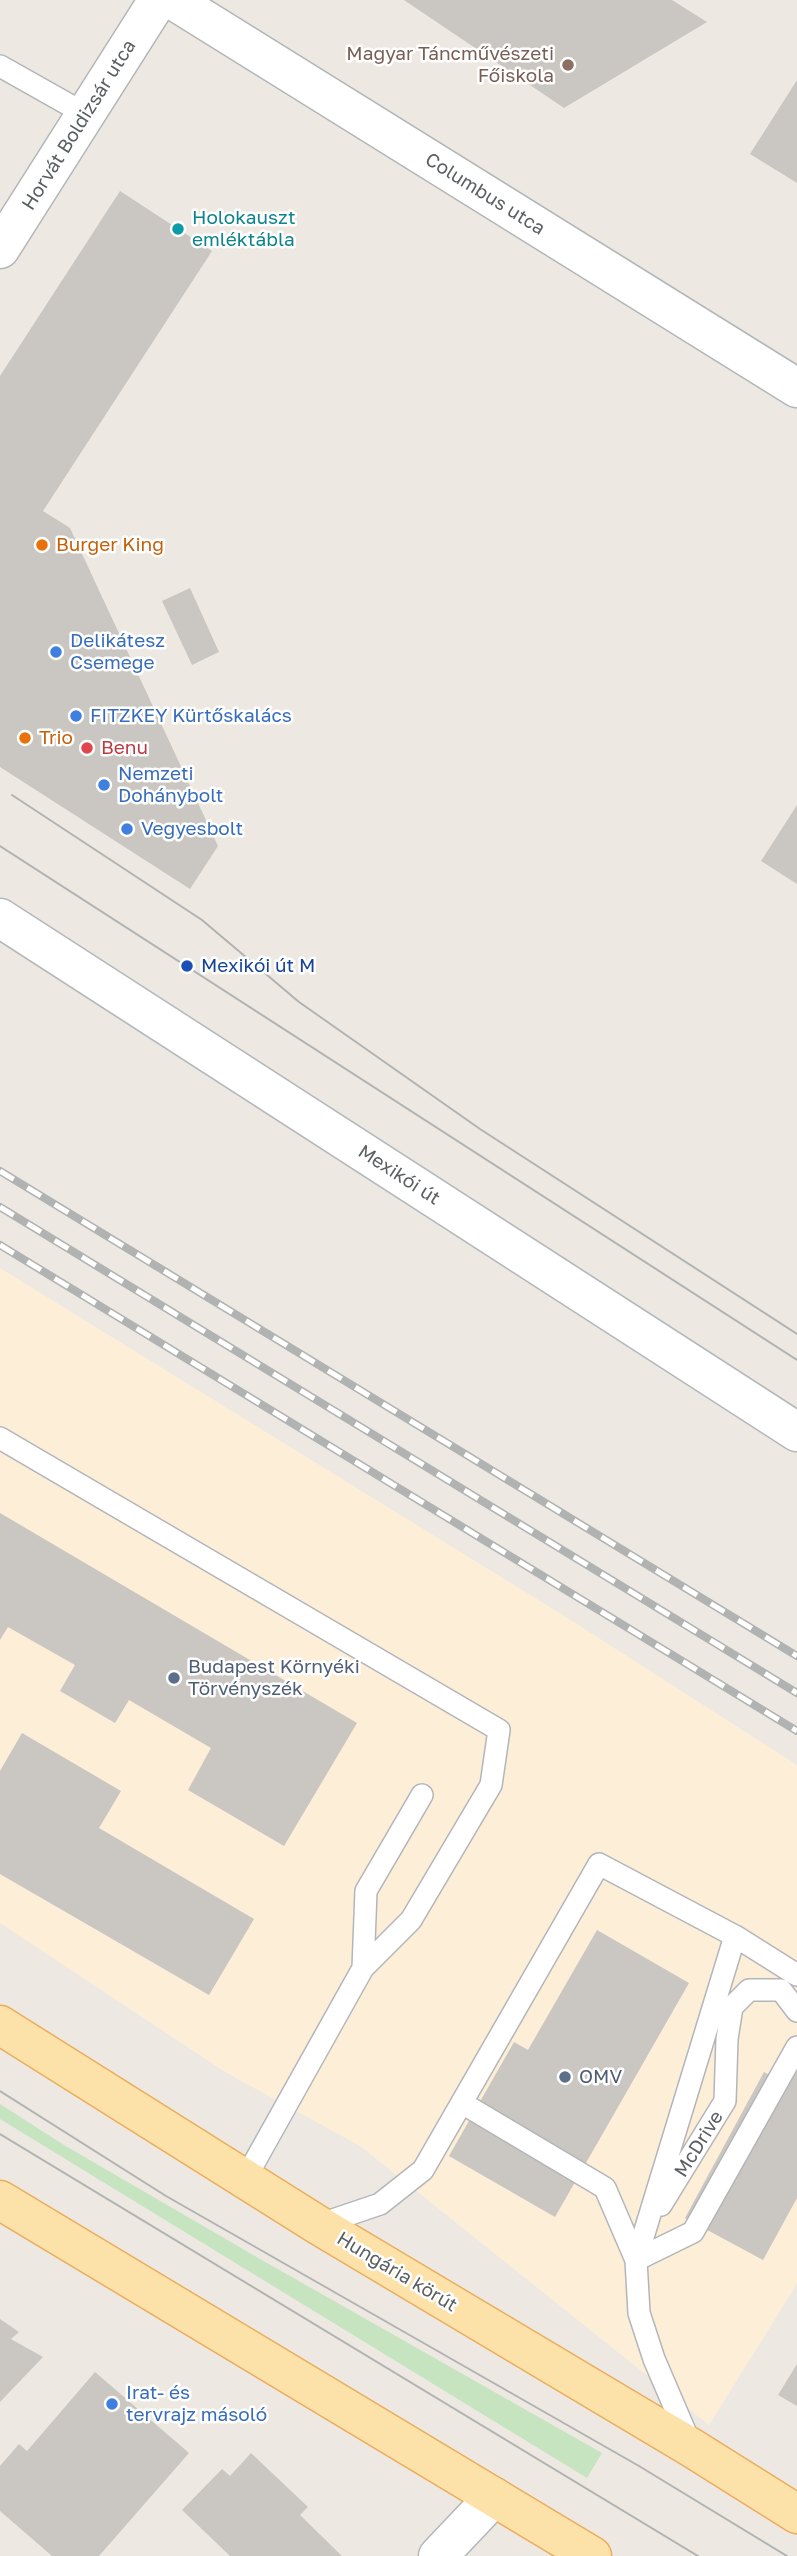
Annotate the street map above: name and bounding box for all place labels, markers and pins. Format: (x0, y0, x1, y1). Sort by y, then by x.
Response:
place label: Magyar Táncművészeti Főiskola (346, 43, 554, 87)
marker: Magyar Táncművészeti Főiskola (560, 57, 576, 73)
place label: Holokauszt emléktábla (192, 207, 296, 251)
marker: Holokauszt emléktábla (170, 221, 186, 237)
place label: Burger King (56, 534, 164, 556)
marker: Burger King (34, 537, 50, 553)
place label: Delikátesz Csemege (70, 630, 165, 674)
marker: Delikátesz Csemege (48, 644, 64, 660)
place label: FITZKEY Kürtőskalács (90, 705, 292, 727)
marker: FITZKEY Kürtőskalács (68, 708, 84, 724)
place label: Trio (39, 727, 73, 749)
marker: Trio (17, 730, 33, 746)
place label: Benu (101, 737, 148, 759)
marker: Benu (79, 740, 95, 756)
place label: Nemzeti Dohánybolt (118, 763, 223, 807)
marker: Nemzeti Dohánybolt (96, 777, 112, 793)
place label: Vegyesbolt (141, 818, 243, 840)
marker: Vegyesbolt (119, 821, 135, 837)
place label: Mexikói út M (201, 955, 315, 977)
marker: Mexikói út M (179, 958, 195, 974)
place label: Budapest Környéki Törvényszék (188, 1656, 360, 1700)
marker: Budapest Környéki Törvényszék (166, 1670, 182, 1686)
place label: OMV (579, 2066, 622, 2088)
marker: OMV (557, 2069, 573, 2085)
place label: Irat- és tervrajz másoló (126, 2382, 267, 2426)
marker: Irat- és tervrajz másoló (104, 2396, 120, 2412)

